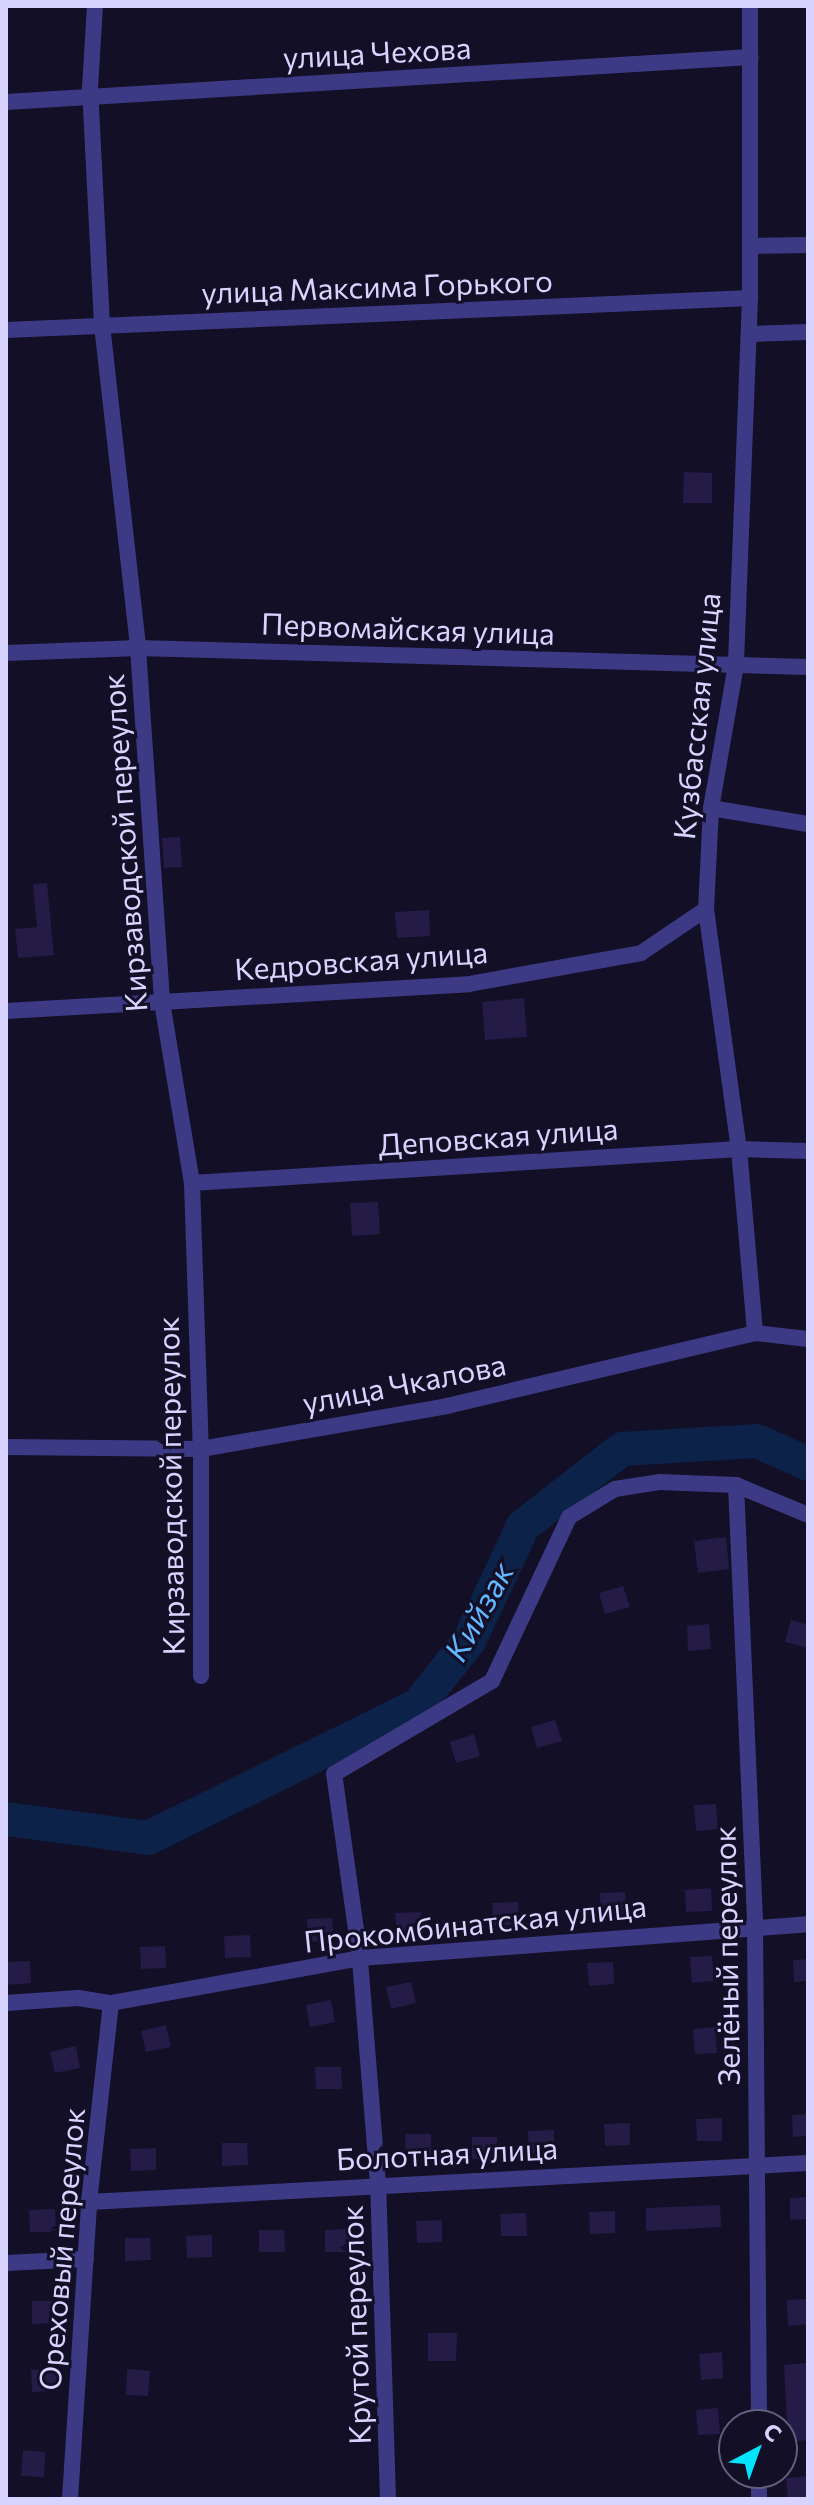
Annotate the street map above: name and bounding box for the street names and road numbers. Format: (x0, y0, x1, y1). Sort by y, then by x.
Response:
street label: улица Чехова (282, 29, 472, 75)
street label: улица Максима Горького (201, 262, 553, 310)
street label: Кузбасская улица (665, 591, 727, 841)
street label: Первомайская улица (261, 605, 555, 651)
street label: Кирзаводской переулок (94, 673, 154, 1013)
street label: Кедровская улица (233, 933, 489, 987)
street label: Деповская улица (377, 1110, 619, 1162)
street label: Кирзаводской переулок (149, 1316, 191, 1656)
street label: улица Чкалова (299, 1346, 509, 1420)
street label: Зелёный переулок (706, 1826, 746, 2086)
street label: Прокомбинатская улица (302, 1887, 648, 1959)
street label: Ореховый переулок (31, 2106, 91, 2392)
street label: Болотная улица (335, 2129, 559, 2177)
street label: Крутой переулок (333, 2205, 377, 2445)

